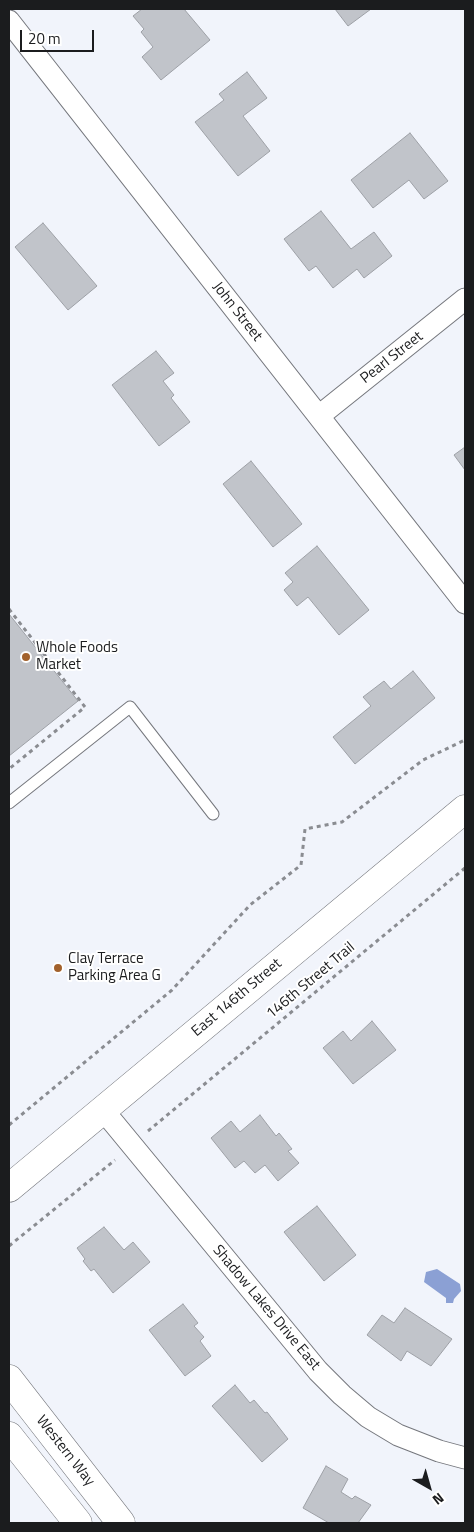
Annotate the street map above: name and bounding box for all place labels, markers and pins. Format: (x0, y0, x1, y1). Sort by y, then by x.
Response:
place label: Whole Foods Market (36, 639, 118, 674)
marker: Whole Foods Market (20, 651, 32, 663)
place label: Clay Terrace Parking Area G (68, 950, 161, 985)
marker: Clay Terrace Parking Area G (52, 962, 64, 974)

